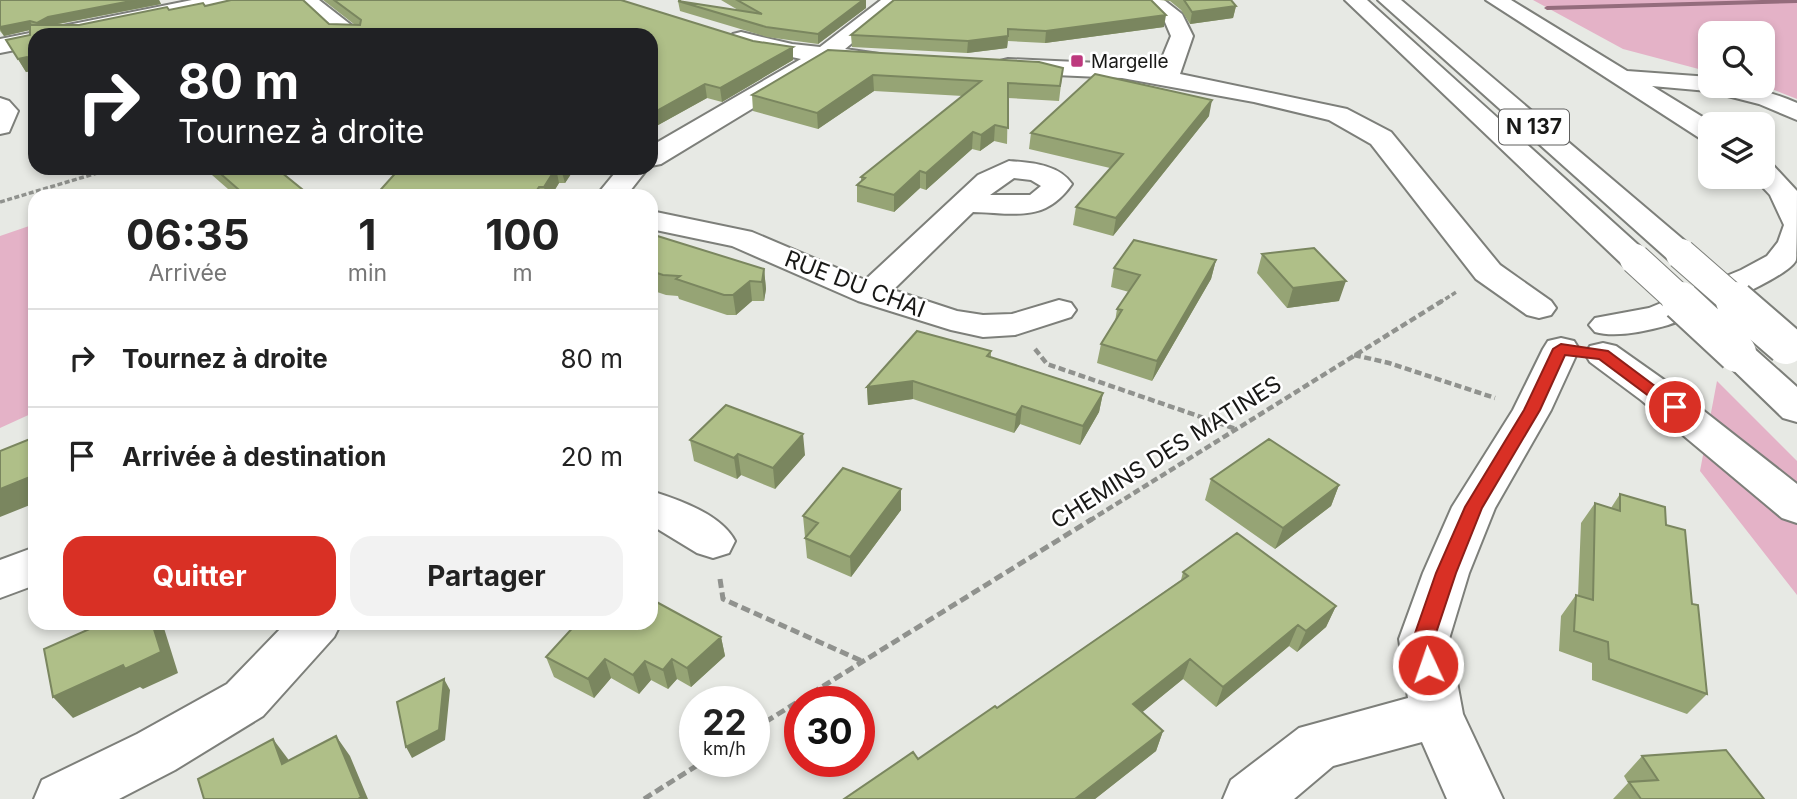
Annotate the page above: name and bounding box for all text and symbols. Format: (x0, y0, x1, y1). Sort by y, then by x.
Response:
map controls (1698, 21, 1775, 189)
button: search (1698, 21, 1775, 98)
place label: Margelle (1091, 50, 1169, 73)
text: 80 m (178, 52, 299, 111)
marker: Margelle (1069, 53, 1085, 69)
icon: right (63, 56, 154, 147)
road number: N 137 (1499, 110, 1569, 144)
text: Tournez à droite (178, 112, 424, 151)
button: layers (1698, 112, 1775, 189)
text: 06:35 (126, 209, 250, 260)
text: 1 (358, 209, 376, 260)
text: 100 (485, 209, 560, 260)
street label: RUE DU CHAI (781, 244, 929, 324)
text: Arrivée (148, 259, 227, 287)
text: min (348, 259, 387, 287)
text: m (512, 259, 533, 287)
icon: right (63, 339, 101, 377)
text: Tournez à droite (122, 343, 328, 374)
text: 80 m (560, 343, 623, 374)
street label: CHEMINS DES MATINES (1046, 370, 1286, 534)
pin (1645, 377, 1705, 437)
icon: arrive (1656, 388, 1694, 426)
icon: arrive (63, 437, 101, 475)
text: Arrivée à destination (122, 441, 387, 472)
text: 20 m (561, 441, 623, 472)
button: Quitter (63, 536, 336, 616)
button: Partager (350, 536, 623, 616)
position arrow (1391, 628, 1465, 702)
speed limit sign: 30 (784, 686, 875, 777)
text: 22 (702, 701, 747, 743)
text: km/h (703, 738, 746, 759)

